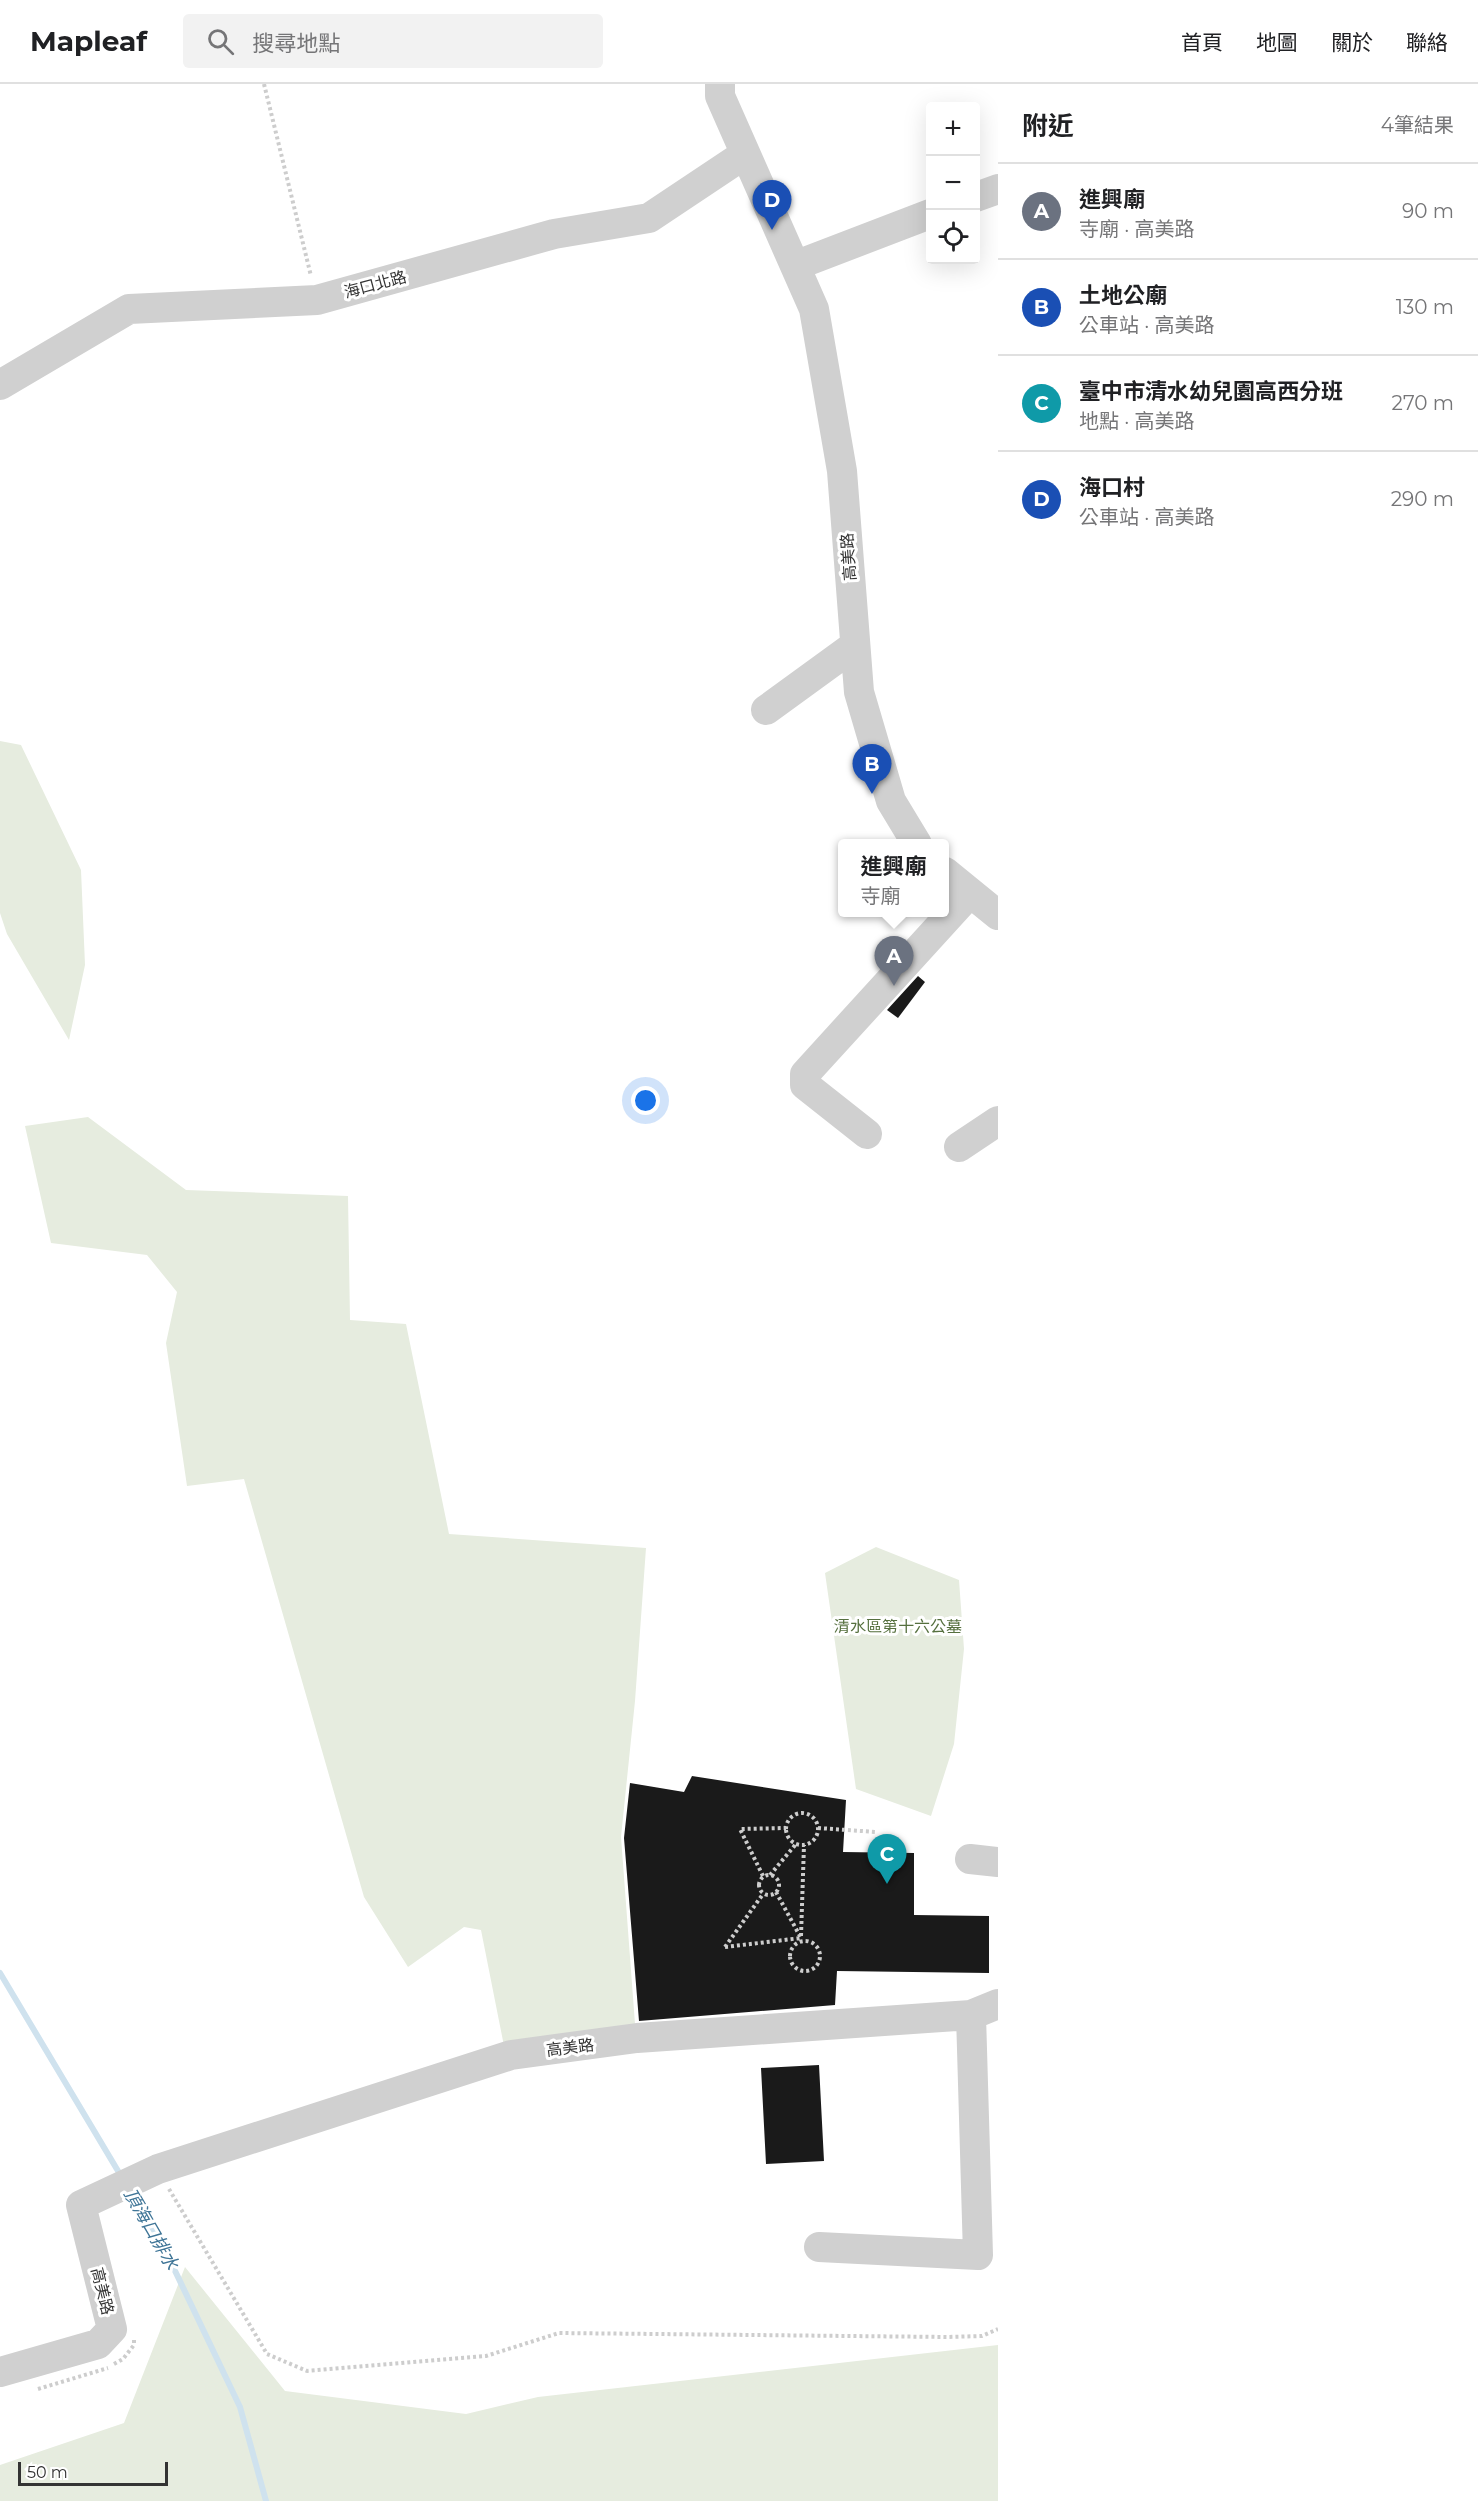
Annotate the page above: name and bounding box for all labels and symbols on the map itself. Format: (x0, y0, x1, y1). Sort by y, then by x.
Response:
pin: D (752, 180, 792, 230)
street label: 海口北路 (342, 267, 409, 302)
street label: 高美路 (837, 532, 860, 582)
pin: B (852, 744, 892, 794)
pin: A (874, 936, 914, 986)
your location (631, 1086, 660, 1115)
park label: 清水區第十六公墓 (834, 1617, 962, 1636)
pin: C (868, 1834, 906, 1884)
street label: 高美路 (545, 2035, 595, 2060)
water label: 頂海口排水 (119, 2185, 184, 2274)
street label: 高美路 (87, 2266, 118, 2317)
scale bar (18, 2459, 168, 2486)

